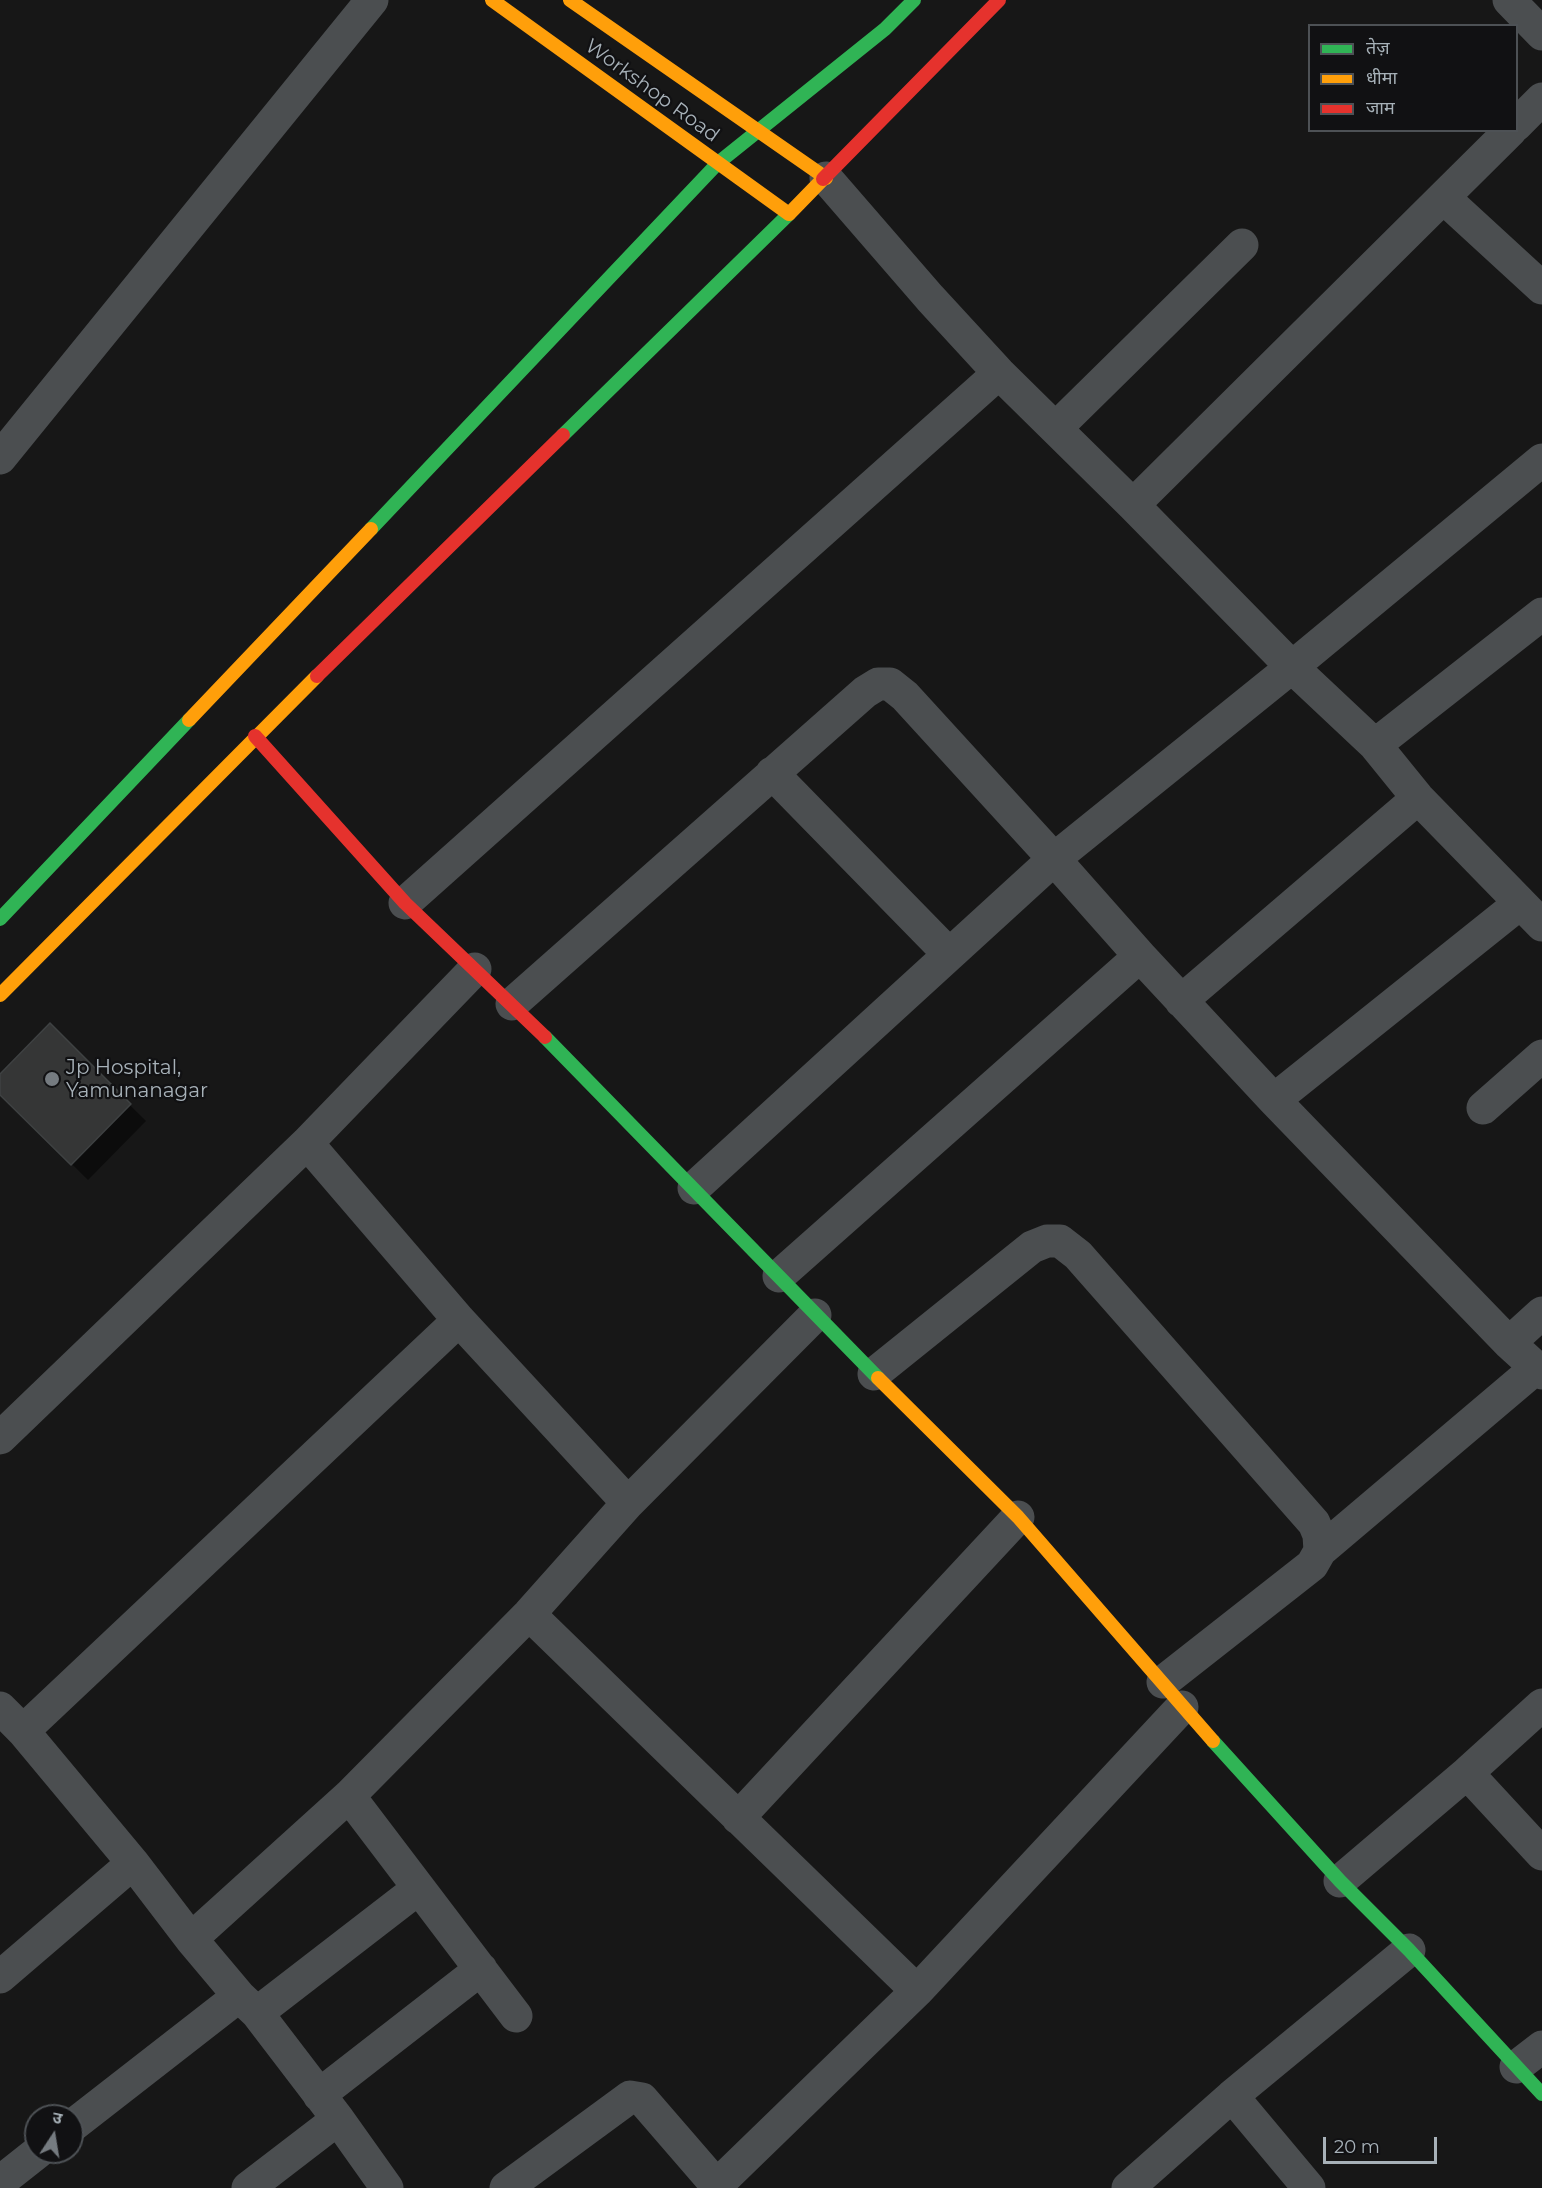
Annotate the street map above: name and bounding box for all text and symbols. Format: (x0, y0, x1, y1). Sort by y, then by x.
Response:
legend (1308, 24, 1518, 132)
street label: Workshop Road (580, 34, 724, 148)
text: तेज़ (1366, 37, 1390, 59)
text: धीमा (1366, 67, 1397, 89)
text: जाम (1366, 97, 1395, 119)
place label: Jp Hospital, Yamunanagar (66, 1056, 208, 1103)
marker: Jp Hospital, Yamunanagar (43, 1070, 61, 1088)
north arrow (24, 2104, 84, 2164)
text: उ (51, 2108, 64, 2128)
scale bar (1326, 2125, 1440, 2163)
text: 20 m (1334, 2136, 1380, 2158)

